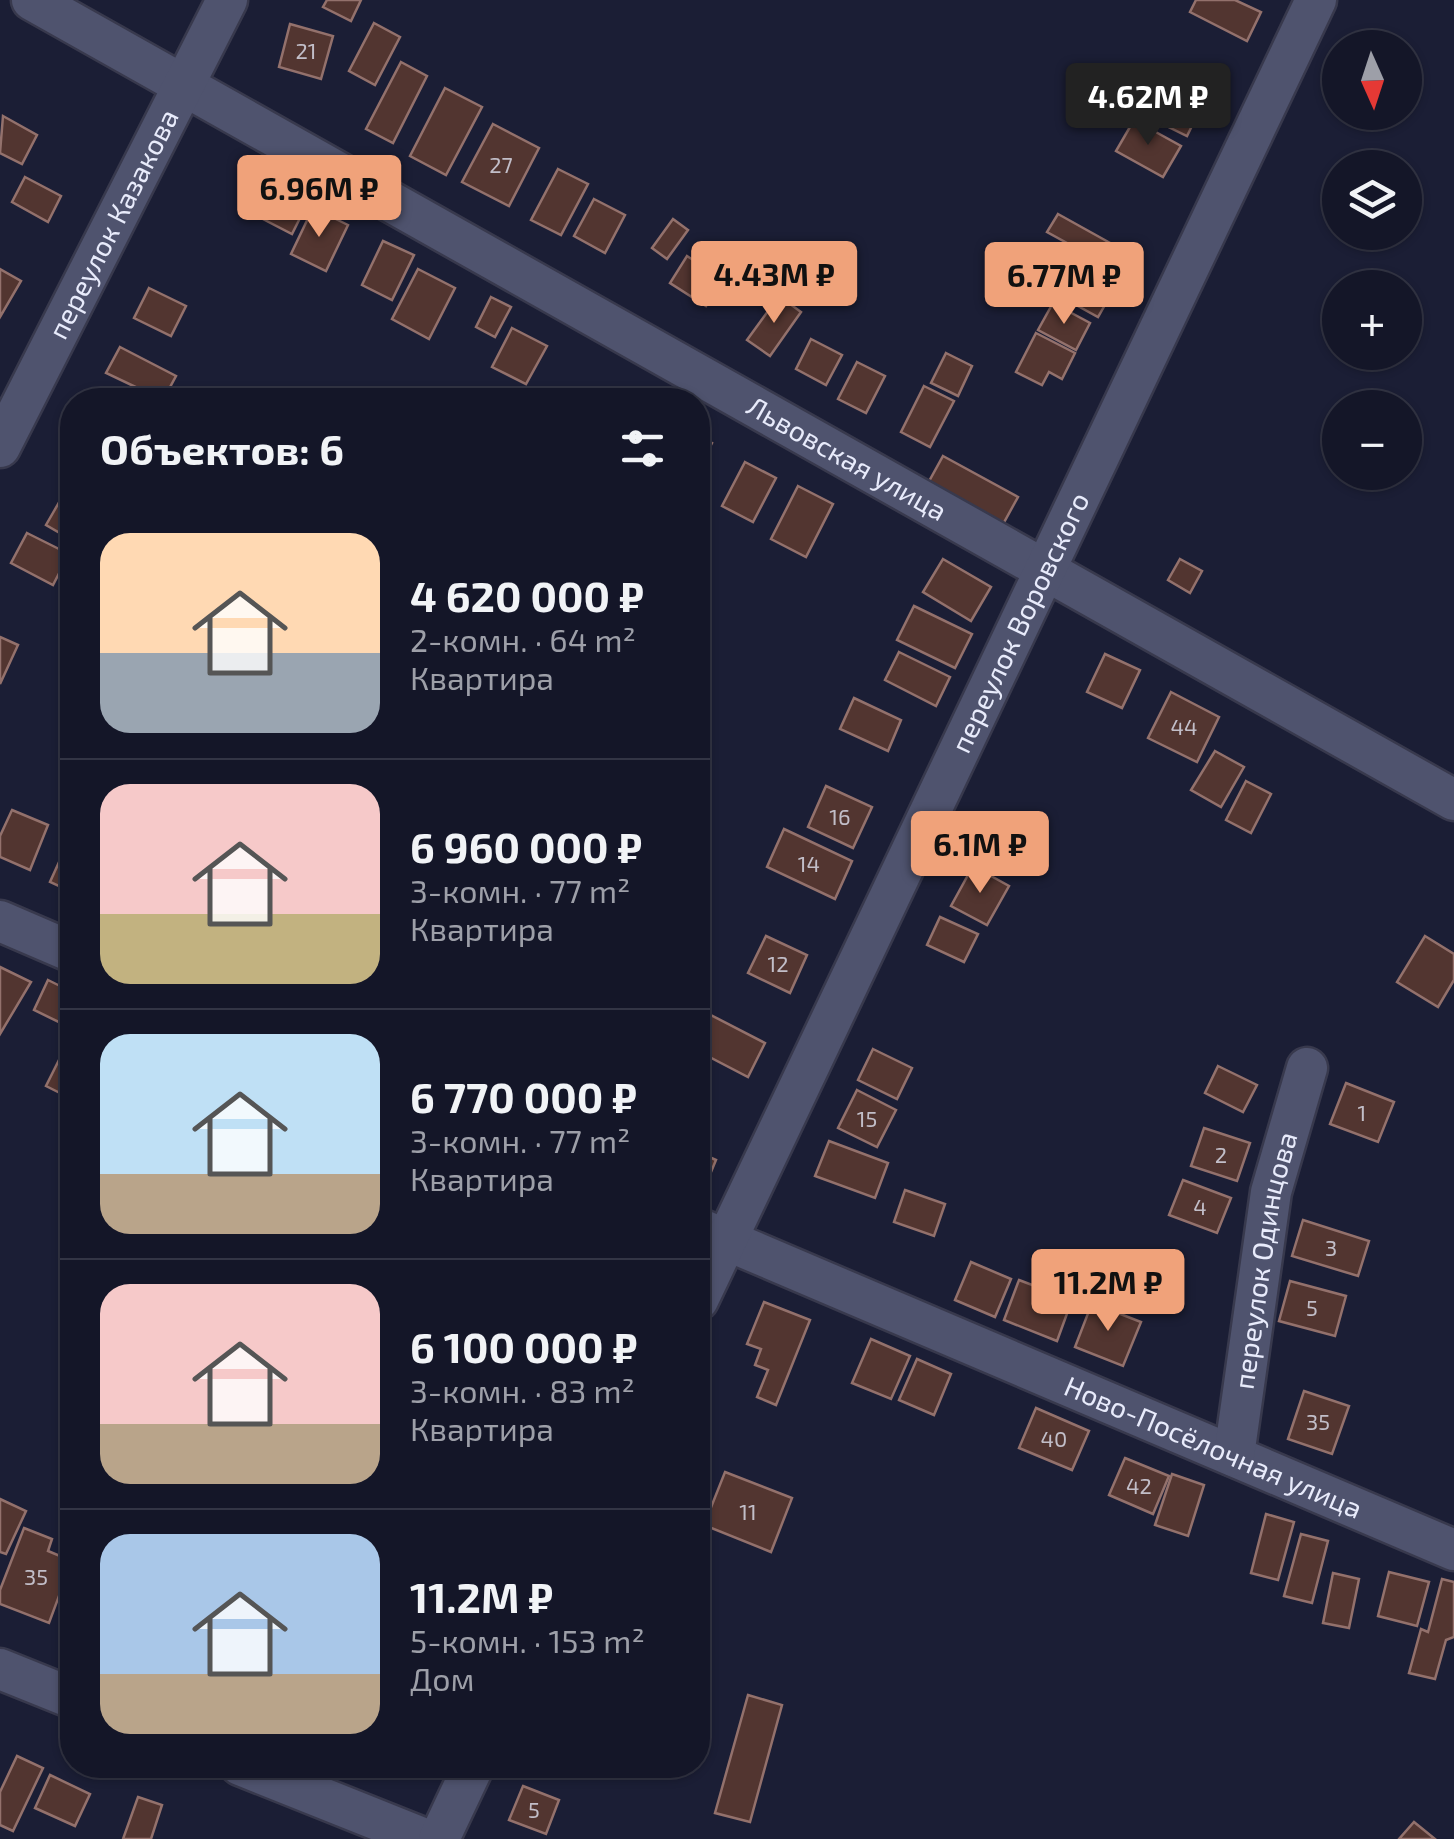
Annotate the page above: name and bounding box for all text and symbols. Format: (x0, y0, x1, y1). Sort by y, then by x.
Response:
north arrow (1322, 30, 1422, 130)
map controls (1322, 30, 1422, 490)
house number: 21 (295, 37, 317, 63)
pin: 4.62M ₽ (1056, 63, 1240, 148)
text: 4.62M ₽ (1088, 76, 1208, 114)
street label: переулок Казакова (40, 103, 185, 344)
button: layers (1322, 150, 1422, 250)
house number: 27 (489, 151, 513, 177)
pin: 6.96M ₽ (227, 155, 411, 240)
text: 6.96M ₽ (259, 168, 379, 206)
pin: 4.43M ₽ (682, 241, 866, 326)
pin: 6.77M ₽ (972, 242, 1156, 327)
text: 4.43M ₽ (713, 254, 835, 292)
text: 6.77M ₽ (1007, 255, 1121, 293)
button: + (1322, 270, 1422, 370)
street label: Львовская улица (742, 388, 953, 527)
button: − (1322, 390, 1422, 490)
icon: filters (615, 421, 670, 476)
text: Объектов: 6 (100, 423, 344, 473)
street label: переулок Воровского (943, 487, 1095, 758)
text: 4 620 000 ₽ (410, 570, 644, 620)
icon: home (180, 573, 300, 693)
text: 2-комн. · 64 m² (410, 620, 636, 658)
text: Квартира (410, 658, 554, 696)
house number: 44 (1170, 713, 1198, 739)
house number: 16 (829, 803, 851, 829)
pin: 6.1M ₽ (899, 811, 1061, 896)
text: 6 960 000 ₽ (410, 821, 642, 871)
icon: home (180, 824, 300, 944)
text: 6.1M ₽ (933, 824, 1027, 862)
house number: 14 (798, 850, 820, 876)
text: 3-комн. · 77 m² (410, 871, 630, 909)
text: Квартира (410, 909, 554, 947)
house number: 12 (767, 950, 789, 976)
text: 6 770 000 ₽ (410, 1071, 637, 1121)
icon: home (180, 1074, 300, 1194)
house number: 1 (1358, 1099, 1366, 1125)
house number: 15 (857, 1105, 877, 1131)
text: 3-комн. · 77 m² (410, 1121, 630, 1159)
street label: переулок Одинцова (1226, 1128, 1304, 1391)
house number: 2 (1215, 1141, 1227, 1167)
text: Квартира (410, 1159, 554, 1197)
house number: 4 (1193, 1193, 1207, 1219)
house number: 3 (1325, 1234, 1337, 1260)
pin: 11.2M ₽ (1016, 1249, 1200, 1334)
text: 11.2M ₽ (1053, 1262, 1163, 1300)
house number: 5 (1306, 1294, 1318, 1320)
text: 6 100 000 ₽ (410, 1321, 637, 1371)
icon: home (180, 1324, 300, 1444)
street label: Ново-Посёлочная улица (1060, 1368, 1368, 1525)
text: 3-комн. · 83 m² (410, 1371, 635, 1409)
house number: 35 (1306, 1408, 1330, 1434)
text: Квартира (410, 1409, 554, 1447)
house number: 40 (1041, 1425, 1067, 1451)
house number: 42 (1126, 1472, 1152, 1498)
house number: 11 (739, 1498, 757, 1524)
house number: 35 (24, 1563, 48, 1589)
text: 11.2M ₽ (410, 1571, 553, 1621)
icon: home (180, 1574, 300, 1694)
text: 5-комн. · 153 m² (410, 1621, 645, 1659)
text: Дом (410, 1659, 474, 1697)
house number: 5 (528, 1796, 540, 1822)

